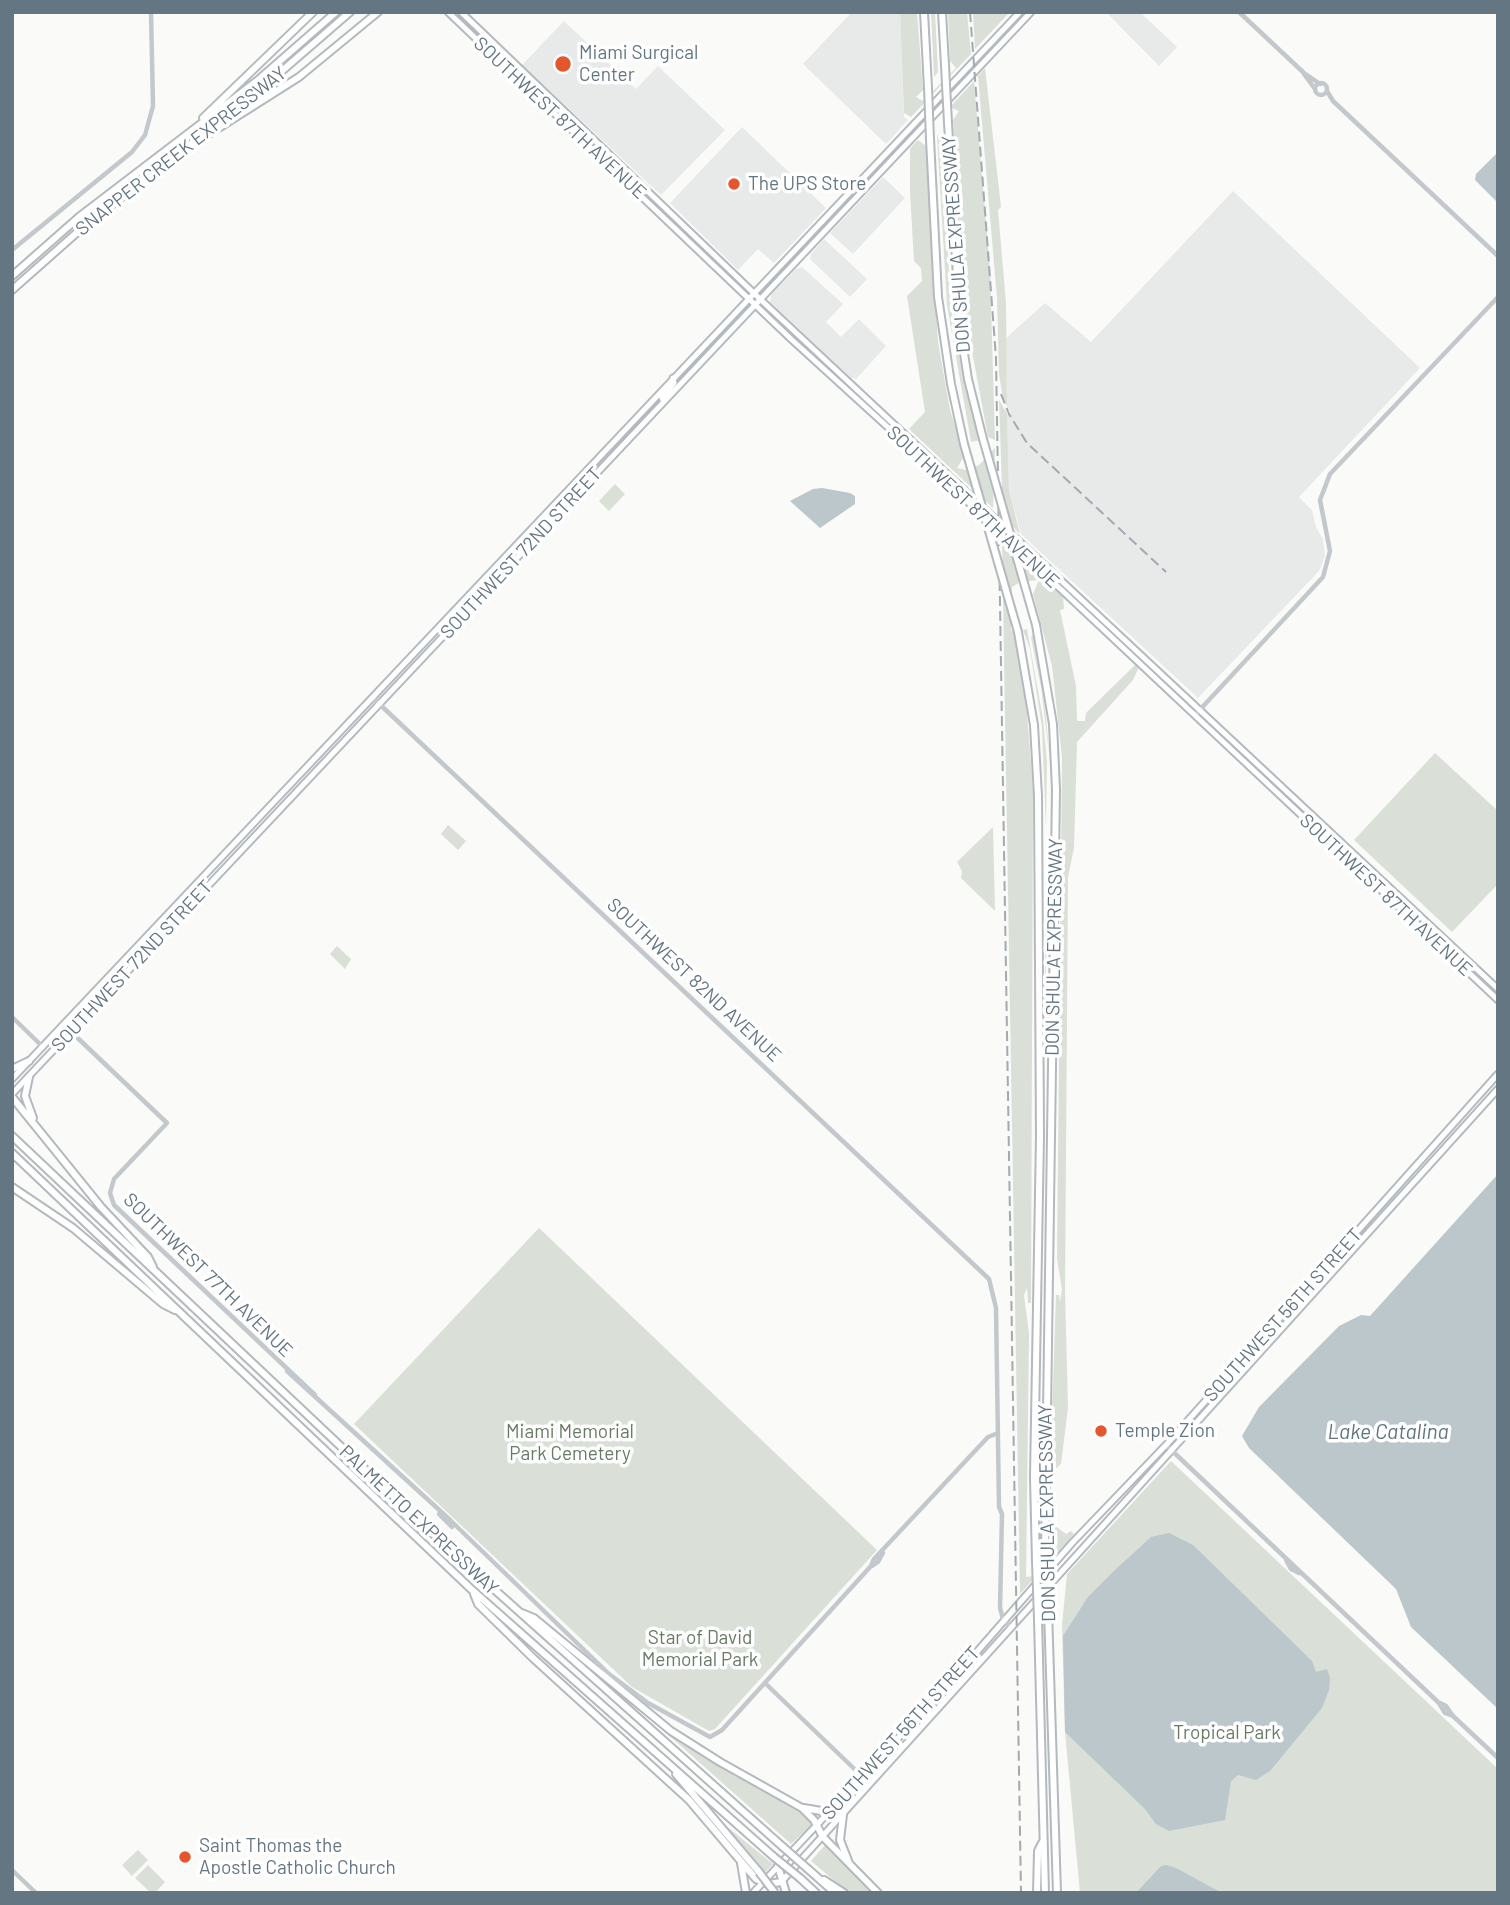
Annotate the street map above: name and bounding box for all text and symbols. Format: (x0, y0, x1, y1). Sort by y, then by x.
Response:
street label: SOUTHWEST 87TH AVENUE (469, 32, 651, 204)
place label: Miami Surgical Center (579, 42, 698, 86)
marker: Miami Surgical Center (553, 54, 573, 74)
street label: SNAPPER CREEK EXPRESSWAY (71, 62, 291, 240)
street label: DON SHULA EXPRESSWAY (937, 135, 975, 353)
place label: The UPS Store (748, 173, 866, 195)
marker: The UPS Store (726, 176, 742, 192)
street label: SOUTHWEST 87TH AVENUE (882, 421, 1064, 593)
street label: SOUTHWEST 72ND STREET (436, 463, 606, 643)
street label: SOUTHWEST 87TH AVENUE (1295, 809, 1477, 981)
street label: DON SHULA EXPRESSWAY (1041, 838, 1067, 1056)
street label: SOUTHWEST 72ND STREET (47, 876, 217, 1056)
street label: SOUTHWEST 82ND AVENUE (602, 893, 786, 1067)
street label: SOUTHWEST 77TH AVENUE (119, 1188, 297, 1362)
street label: SOUTHWEST 56TH STREET (1199, 1224, 1367, 1406)
street label: DON SHULA EXPRESSWAY (1034, 1404, 1060, 1622)
water label: Lake Catalina (1327, 1419, 1449, 1445)
place label: Temple Zion (1115, 1420, 1215, 1442)
park label: Miami Memorial Park Cemetery (506, 1421, 634, 1465)
marker: Temple Zion (1093, 1423, 1109, 1439)
street label: PALMETTO EXPRESSWAY (335, 1440, 503, 1600)
park label: Star of David Memorial Park (642, 1627, 758, 1671)
street label: SOUTHWEST 56TH STREET (817, 1642, 985, 1824)
park label: Tropical Park (1173, 1722, 1281, 1744)
place label: Saint Thomas the Apostle Catholic Church (199, 1835, 396, 1879)
marker: Saint Thomas the Apostle Catholic Church (177, 1849, 193, 1865)

